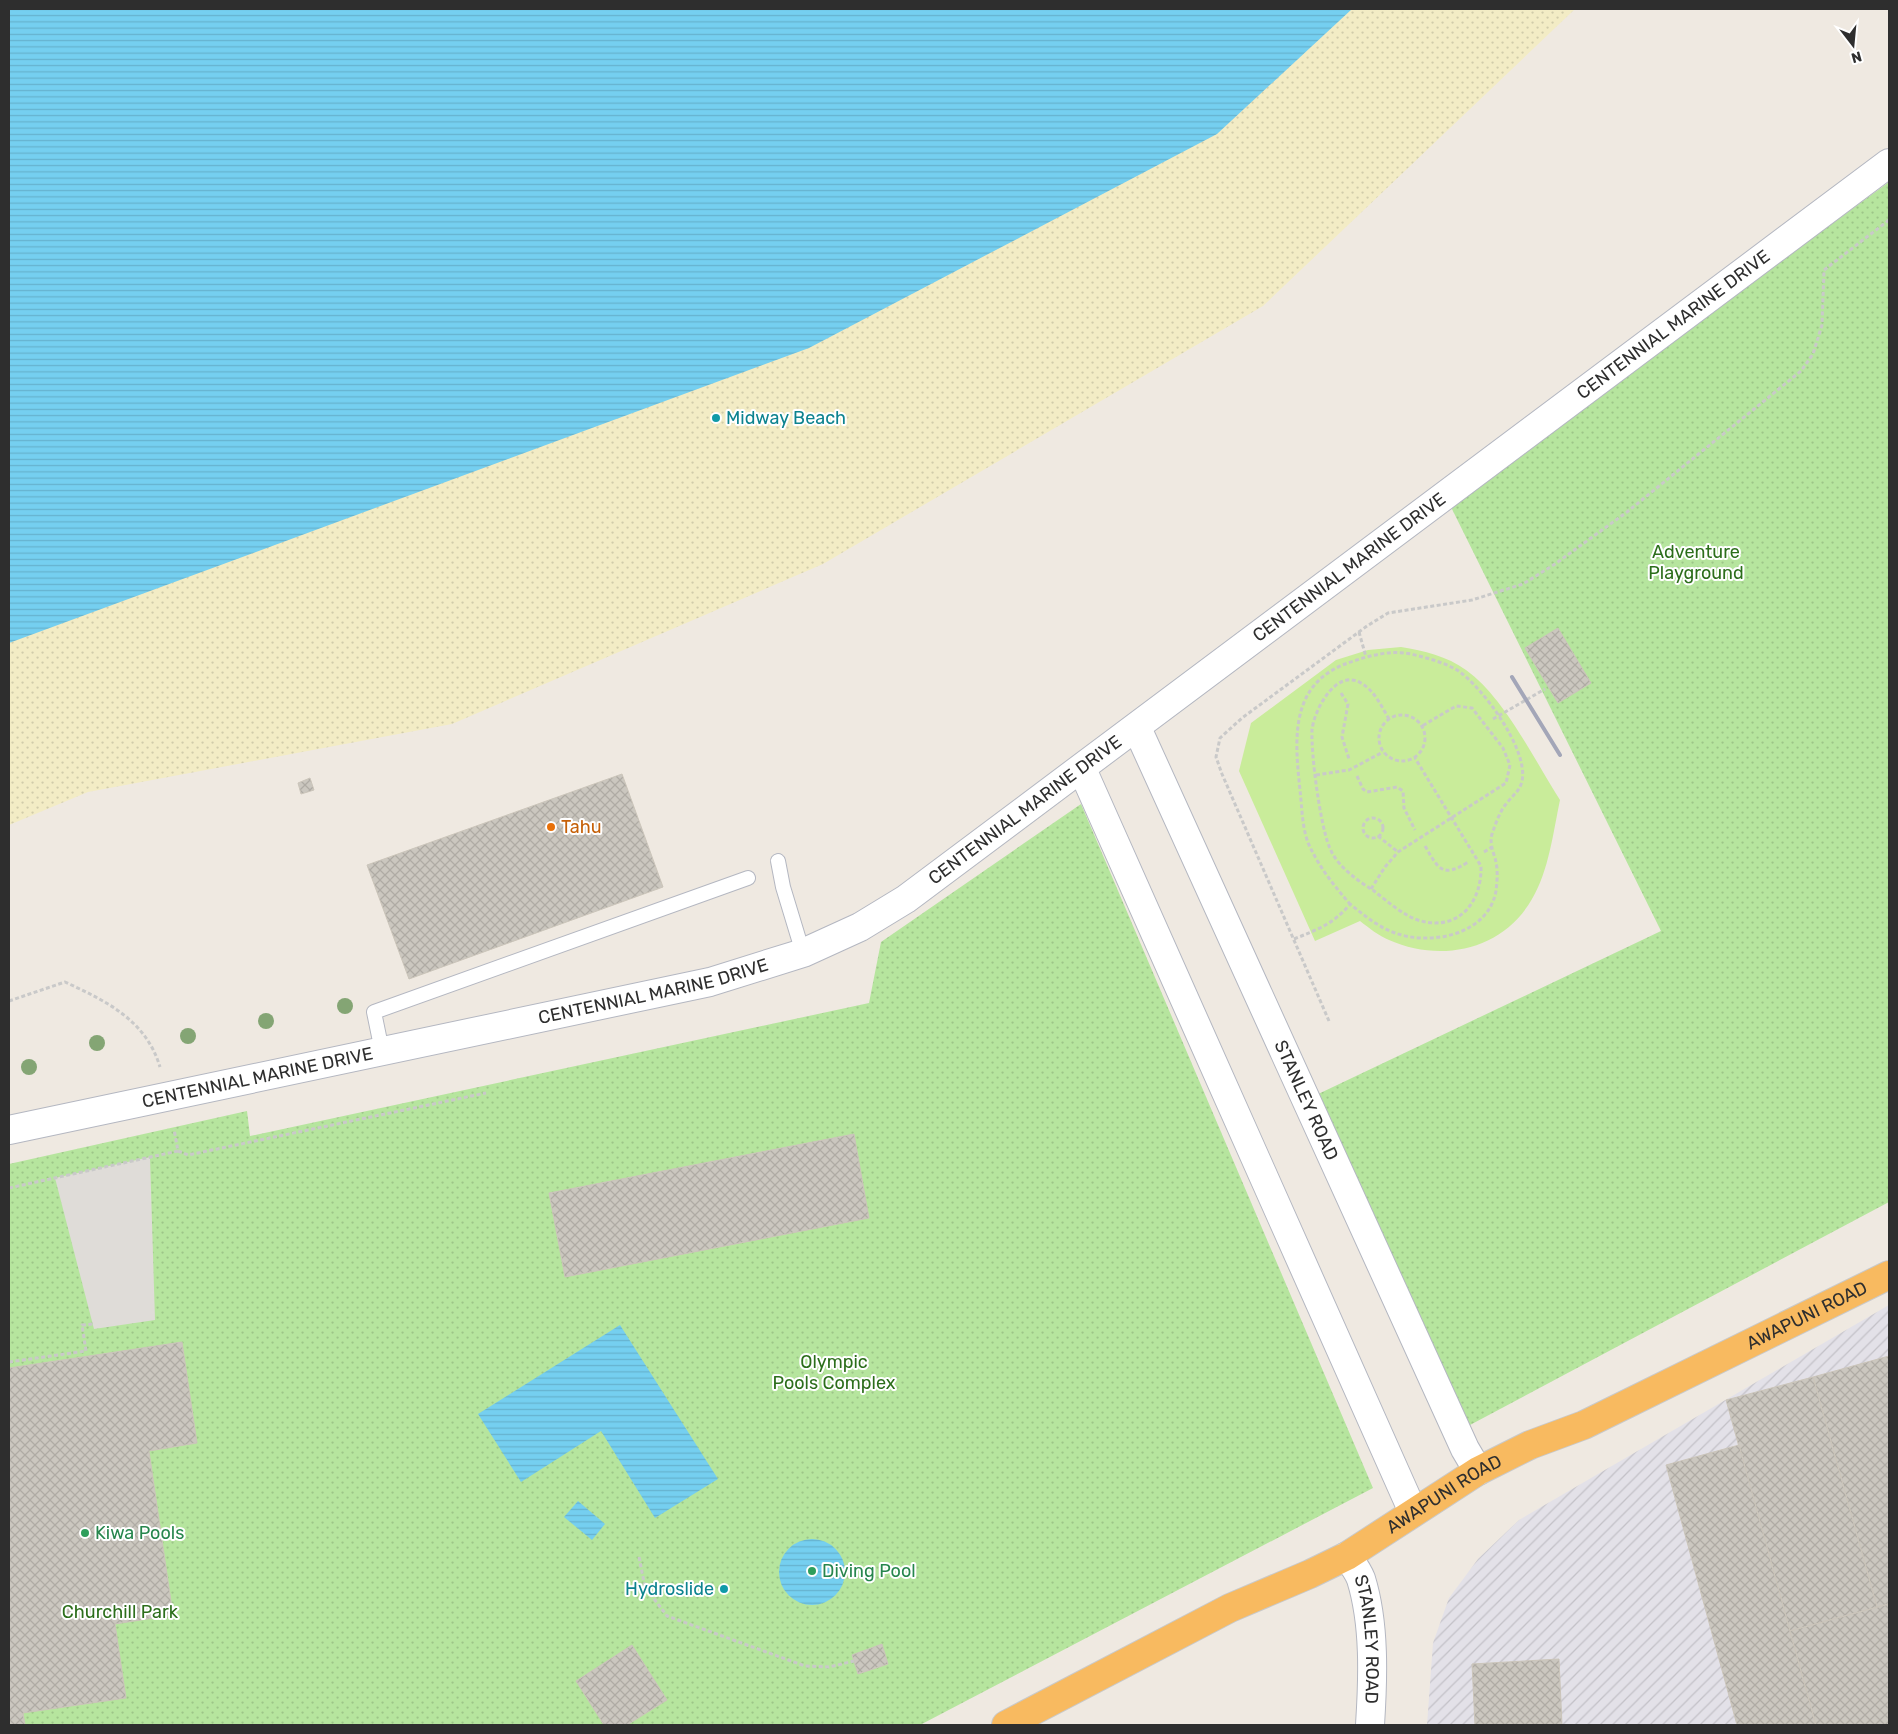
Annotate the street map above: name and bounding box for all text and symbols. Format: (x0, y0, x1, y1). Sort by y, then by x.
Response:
north arrow (1828, 20, 1878, 70)
text: N (1849, 47, 1864, 67)
street label: CENTENNIAL MARINE DRIVE (1572, 245, 1774, 404)
place label: Midway Beach (726, 407, 846, 429)
marker: Midway Beach (710, 412, 722, 424)
street label: CENTENNIAL MARINE DRIVE (1248, 488, 1450, 647)
park label: Adventure Playground (1648, 541, 1744, 584)
street label: CENTENNIAL MARINE DRIVE (924, 730, 1126, 889)
place label: Tahu (561, 816, 602, 838)
marker: Tahu (545, 821, 557, 833)
street label: CENTENNIAL MARINE DRIVE (536, 954, 771, 1029)
street label: STANLEY ROAD (1270, 1037, 1343, 1164)
street label: CENTENNIAL MARINE DRIVE (140, 1042, 375, 1113)
street label: AWAPUNI ROAD (1743, 1276, 1871, 1354)
park label: Olympic Pools Complex (772, 1351, 896, 1394)
street label: AWAPUNI ROAD (1382, 1450, 1505, 1538)
place label: Kiwa Pools (95, 1522, 184, 1544)
marker: Kiwa Pools (79, 1527, 91, 1539)
place label: Diving Pool (822, 1560, 916, 1582)
marker: Diving Pool (806, 1565, 818, 1577)
street label: STANLEY ROAD (1349, 1572, 1383, 1704)
place label: Hydroslide (625, 1578, 714, 1600)
marker: Hydroslide (718, 1583, 730, 1595)
park label: Churchill Park (62, 1601, 179, 1623)

